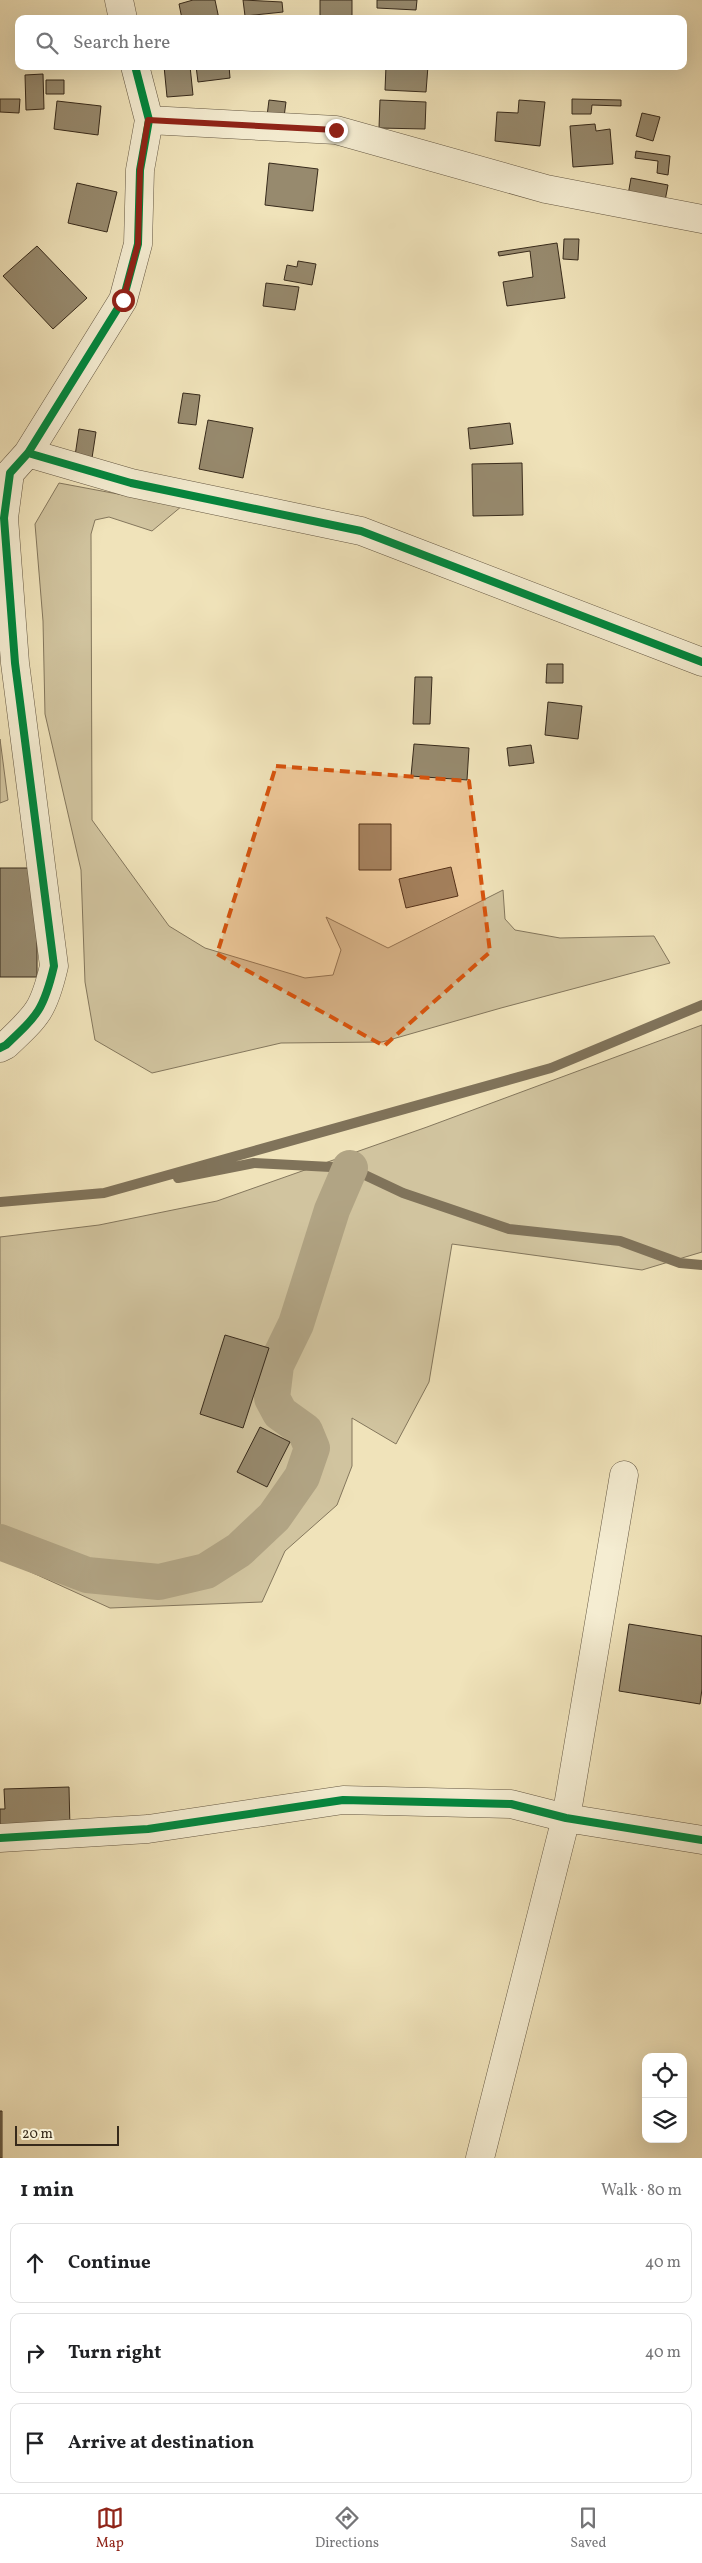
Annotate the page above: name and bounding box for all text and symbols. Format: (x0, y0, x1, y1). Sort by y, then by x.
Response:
search box (15, 15, 687, 70)
icon: search (33, 29, 61, 57)
text: Search here (73, 30, 170, 56)
route end (325, 119, 348, 142)
route start (112, 289, 135, 312)
map controls (642, 2053, 687, 2143)
button: locate (642, 2053, 687, 2098)
button: layers (642, 2098, 687, 2143)
scale bar (15, 2123, 119, 2146)
text: 20 m (22, 2125, 53, 2144)
text: 1 min (20, 2176, 74, 2205)
text: Walk · 80 m (601, 2180, 682, 2202)
icon: ahead (21, 2249, 49, 2277)
text: Continue (68, 2250, 151, 2276)
text: 40 m (645, 2252, 681, 2274)
icon: right (21, 2339, 49, 2367)
text: Turn right (68, 2340, 161, 2366)
text: 40 m (645, 2342, 681, 2364)
icon: arrive (21, 2429, 49, 2457)
text: Arrive at destination (68, 2430, 254, 2456)
tab: Map (96, 2504, 124, 2553)
tab: Directions (315, 2504, 379, 2553)
tab: Saved (570, 2504, 606, 2553)

